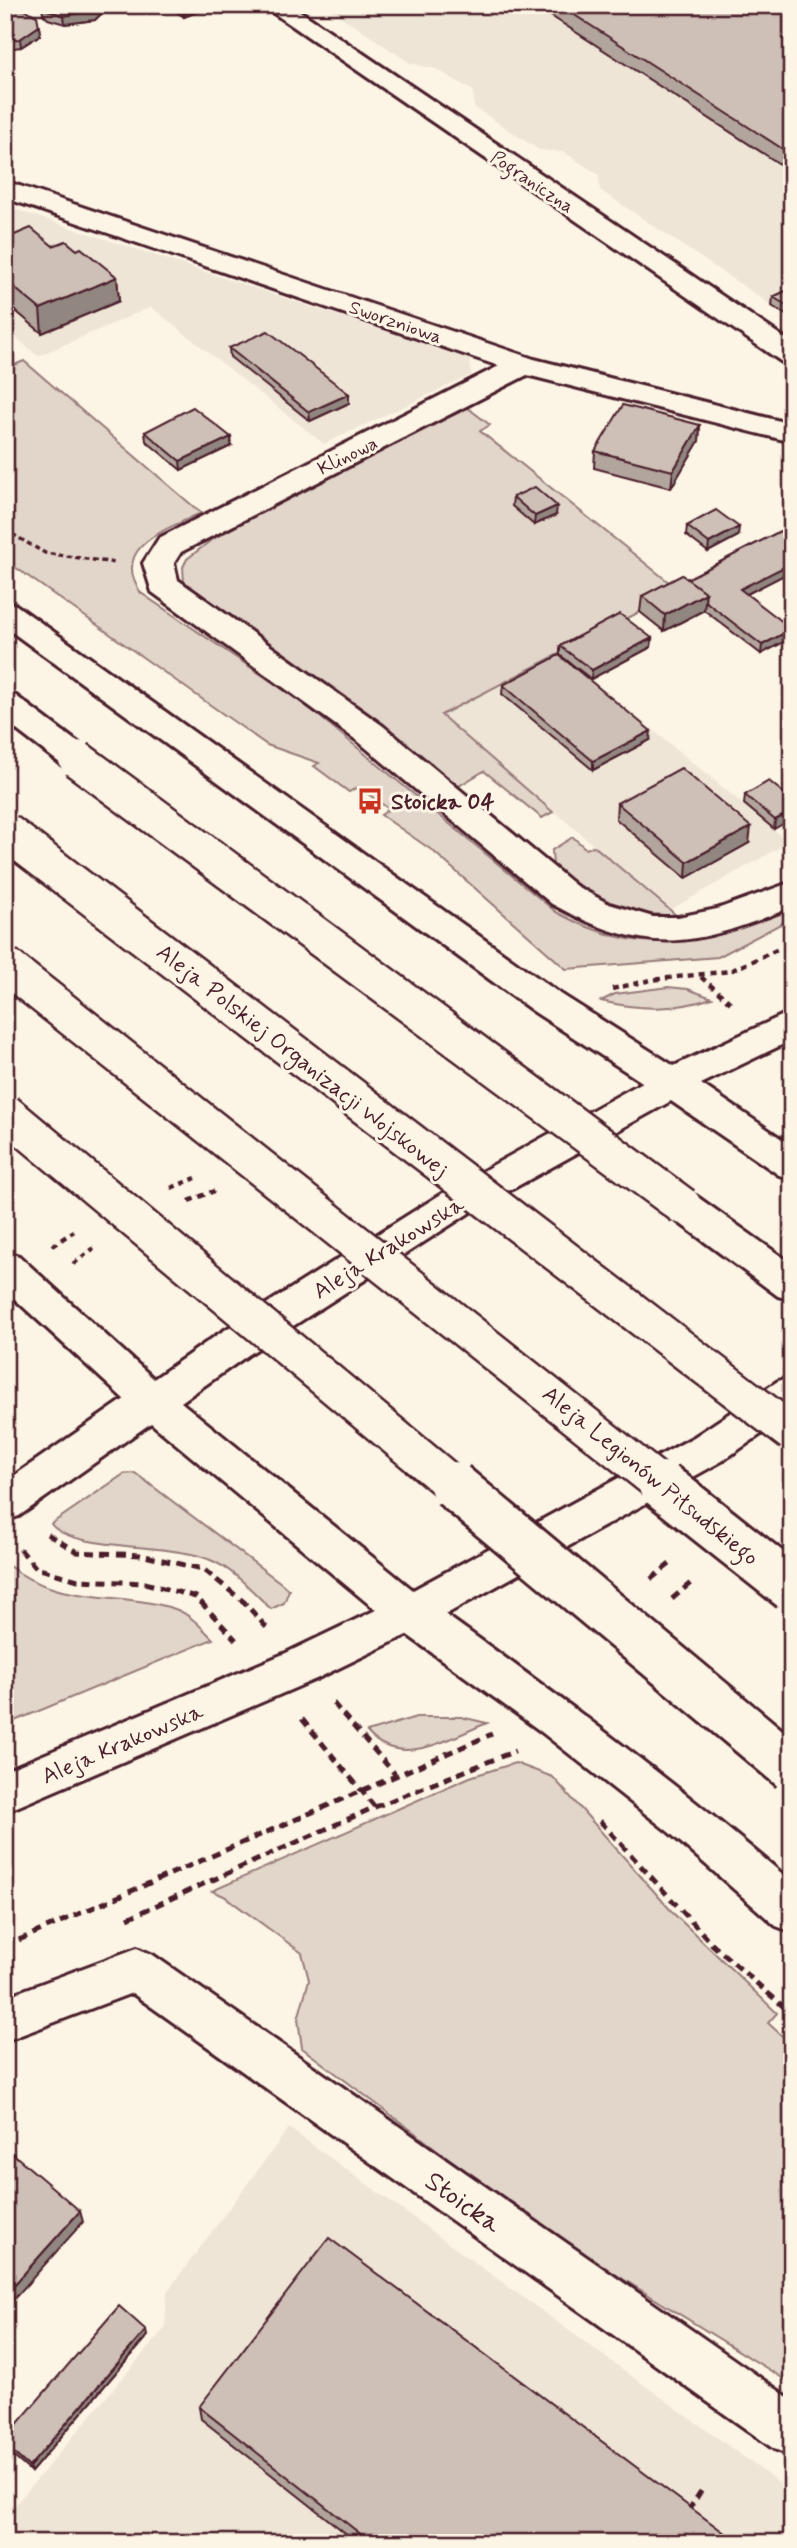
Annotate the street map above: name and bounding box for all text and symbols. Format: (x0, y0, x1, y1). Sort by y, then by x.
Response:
street label: Pograniczna (484, 145, 579, 222)
street label: Sworzniowa (346, 295, 445, 350)
street label: Klinowa (313, 431, 382, 482)
bus stop icon: Stoicka 04 (355, 786, 385, 816)
place label: Stoicka 04 (391, 788, 494, 818)
street label: Aleja Polskiej Organizacji Wojskowej (148, 938, 454, 1187)
street label: Aleja Krakowska (308, 1190, 470, 1307)
street label: Aleja Legionów Piłsudskiego (534, 1380, 764, 1575)
street label: Aleja Krakowska (38, 1697, 208, 1792)
street label: Stoicka (417, 2163, 508, 2243)

